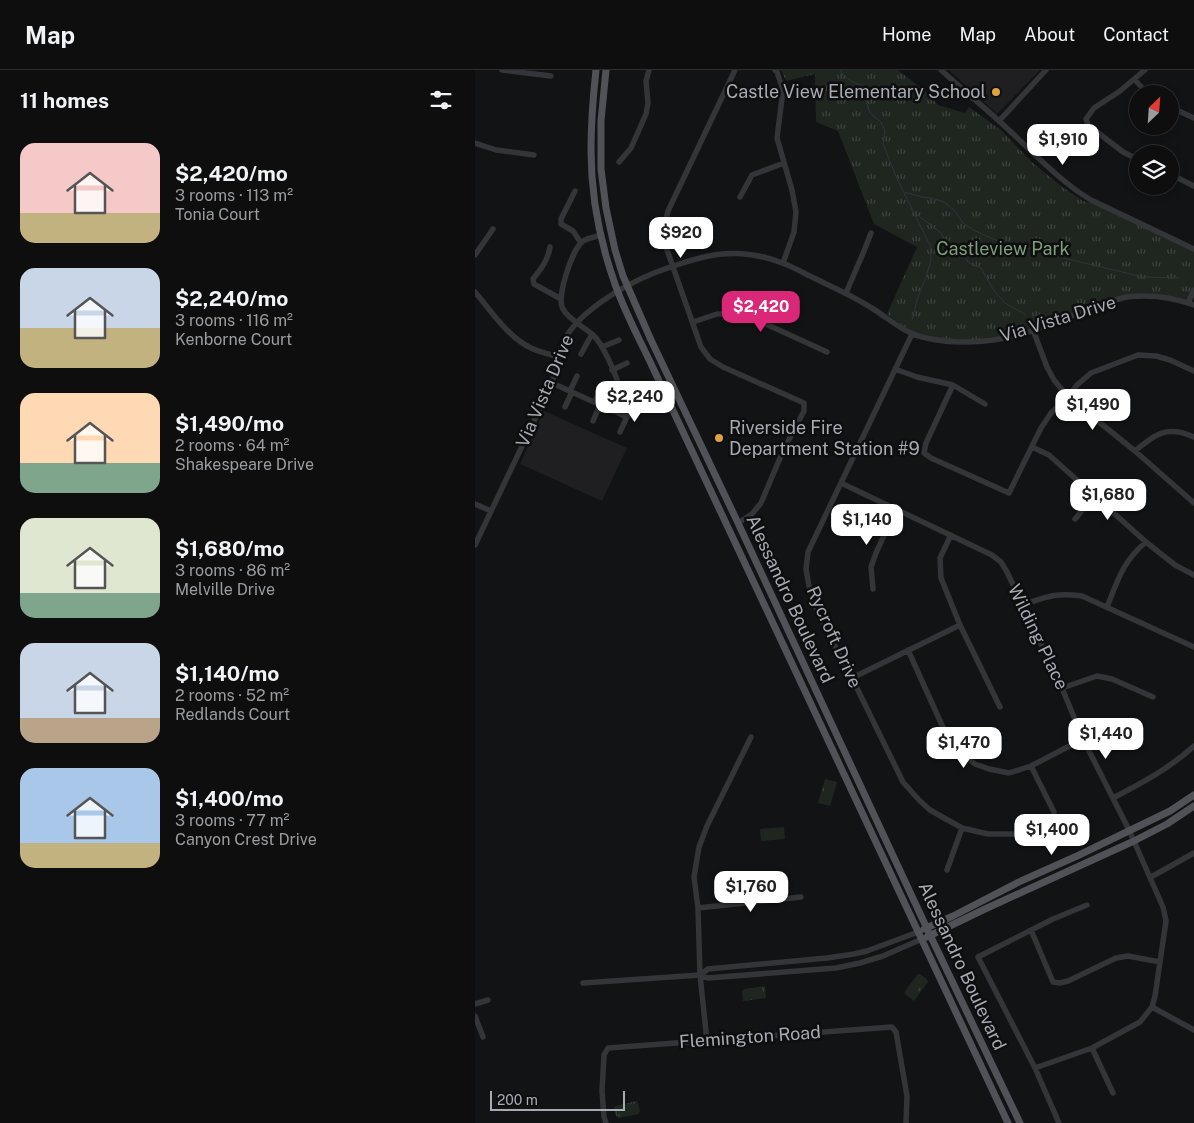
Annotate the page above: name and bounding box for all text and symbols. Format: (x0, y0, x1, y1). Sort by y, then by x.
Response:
text: Map (25, 21, 75, 49)
text: Home (882, 24, 932, 45)
text: Map (960, 24, 996, 45)
text: About (1024, 24, 1075, 45)
text: Contact (1103, 24, 1169, 45)
place label: Castle View Elementary School (726, 81, 986, 102)
north arrow (1129, 85, 1179, 135)
map controls (1129, 85, 1179, 195)
icon: filters (427, 86, 455, 114)
marker: Castle View Elementary School (990, 86, 1002, 98)
text: 11 homes (20, 88, 109, 113)
pin: $1,910 (1022, 124, 1104, 166)
text: $1,910 (1038, 130, 1088, 149)
button: layers (1129, 145, 1179, 195)
text: $2,420/mo (175, 161, 288, 186)
icon: home (60, 163, 120, 223)
text: 3 rooms · 113 m² (175, 186, 293, 205)
text: Tonia Court (175, 205, 260, 224)
pin: $920 (651, 216, 711, 259)
text: $920 (660, 223, 702, 242)
park label: Castleview Park (936, 238, 1070, 259)
text: $2,240/mo (175, 286, 288, 311)
icon: home (60, 288, 120, 348)
pin: $2,420 (720, 290, 802, 333)
street label: Via Vista Drive (997, 291, 1118, 346)
text: $2,420 (733, 297, 789, 316)
text: 3 rooms · 116 m² (175, 311, 293, 330)
text: Kenborne Court (175, 330, 292, 349)
street label: Via Vista Drive (511, 331, 578, 450)
pin: $2,240 (594, 380, 676, 423)
text: $2,240 (607, 387, 663, 406)
pin: $1,490 (1052, 388, 1134, 431)
text: $1,490 (1066, 395, 1120, 414)
text: $1,490/mo (175, 411, 284, 436)
icon: home (60, 413, 120, 473)
place label: Riverside Fire Department Station #9 (729, 417, 920, 459)
marker: Riverside Fire Department Station #9 (713, 432, 725, 444)
text: 2 rooms · 64 m² (175, 436, 289, 455)
text: Shakespeare Drive (175, 455, 314, 474)
pin: $1,680 (1067, 478, 1149, 521)
text: $1,680 (1081, 485, 1135, 504)
pin: $1,140 (826, 504, 908, 546)
text: $1,140 (842, 510, 892, 529)
street label: Alessandro Boulevard (742, 511, 839, 686)
text: $1,680/mo (175, 536, 284, 561)
icon: home (60, 538, 120, 598)
text: 3 rooms · 86 m² (175, 561, 290, 580)
text: Melville Drive (175, 580, 275, 599)
street label: Wilding Place (1004, 581, 1073, 693)
street label: Rycroft Drive (803, 583, 866, 691)
text: $1,140/mo (175, 661, 279, 686)
icon: home (60, 663, 120, 723)
text: 2 rooms · 52 m² (175, 686, 289, 705)
text: Redlands Court (175, 705, 290, 724)
pin: $1,440 (1065, 718, 1147, 760)
text: $1,440 (1079, 724, 1133, 743)
pin: $1,470 (923, 726, 1005, 769)
text: $1,470 (938, 733, 990, 752)
text: $1,400/mo (175, 786, 284, 811)
icon: home (60, 788, 120, 848)
text: 3 rooms · 77 m² (175, 811, 289, 830)
pin: $1,400 (1011, 814, 1093, 856)
text: $1,400 (1025, 820, 1079, 839)
text: Canyon Crest Drive (175, 830, 317, 849)
pin: $1,760 (710, 870, 792, 913)
text: $1,760 (725, 877, 777, 896)
street label: Alessandro Boulevard (914, 878, 1011, 1053)
street label: Flemington Road (678, 1021, 822, 1052)
scale bar (490, 1088, 625, 1111)
text: 200 m (497, 1092, 538, 1108)

